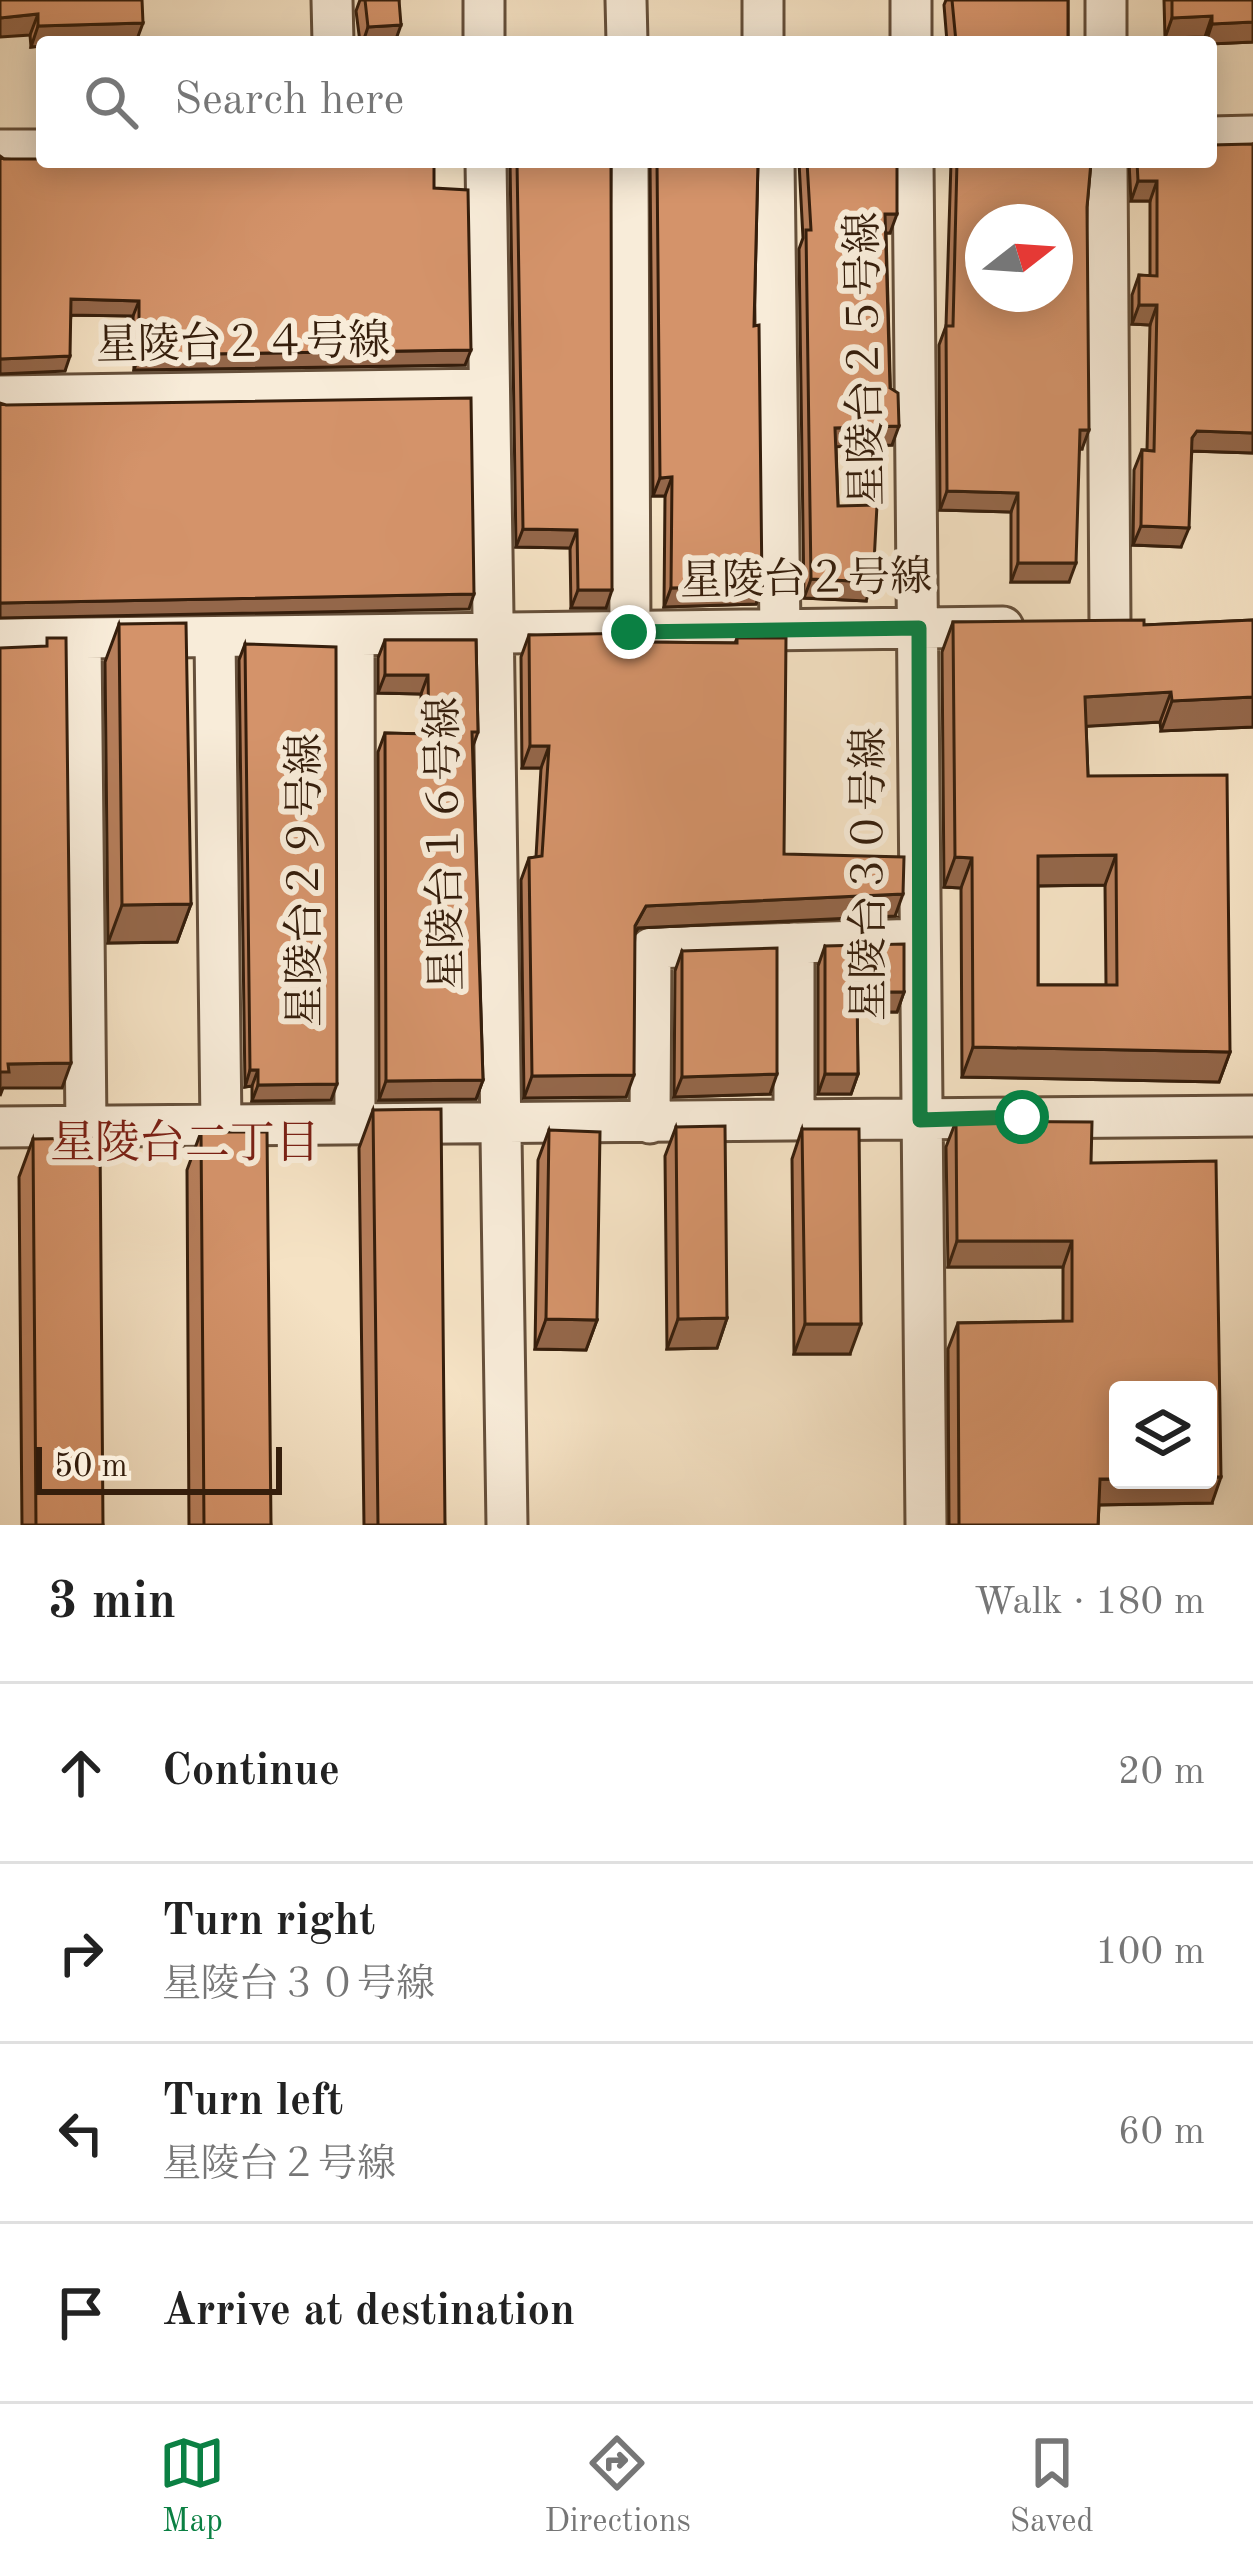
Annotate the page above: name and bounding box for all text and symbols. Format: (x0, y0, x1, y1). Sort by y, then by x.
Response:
search box (36, 36, 1217, 168)
icon: search (78, 69, 144, 135)
text: Search here (174, 79, 404, 124)
north arrow (965, 204, 1073, 312)
street label: 星陵台２５号線 (839, 212, 891, 506)
street label: 星陵台２４号線 (96, 317, 390, 369)
street label: 星陵台２号線 (680, 554, 932, 604)
route end (602, 605, 656, 659)
street label: 星陵台１６号線 (419, 697, 471, 991)
street label: 星陵台３０号線 (846, 727, 892, 1021)
street label: 星陵台２９号線 (282, 733, 328, 1027)
route start (995, 1090, 1049, 1144)
district label: 星陵台二丁目 (50, 1118, 320, 1168)
map controls (1109, 1381, 1217, 1489)
button: layers (1109, 1381, 1217, 1489)
scale bar (36, 1441, 282, 1494)
text: 50 m (54, 1451, 128, 1484)
text: 3 min (48, 1578, 176, 1629)
text: Walk · 180 m (974, 1583, 1205, 1622)
icon: ahead (48, 1740, 114, 1806)
text: Continue (162, 1750, 340, 1795)
text: 20 m (1118, 1753, 1205, 1792)
text: Turn right (162, 1900, 375, 1945)
icon: right (48, 1920, 114, 1986)
text: 100 m (1095, 1933, 1205, 1972)
text: 星陵台３０号線 (162, 1966, 435, 2005)
text: Turn left (162, 2080, 343, 2125)
icon: left (48, 2100, 114, 2166)
text: 60 m (1118, 2113, 1205, 2152)
text: 星陵台２号線 (162, 2146, 396, 2185)
icon: arrive (48, 2280, 114, 2346)
text: Arrive at destination (162, 2290, 575, 2335)
tab: Map (159, 2430, 225, 2543)
tab: Directions (544, 2430, 691, 2543)
tab: Saved (1010, 2430, 1094, 2543)

